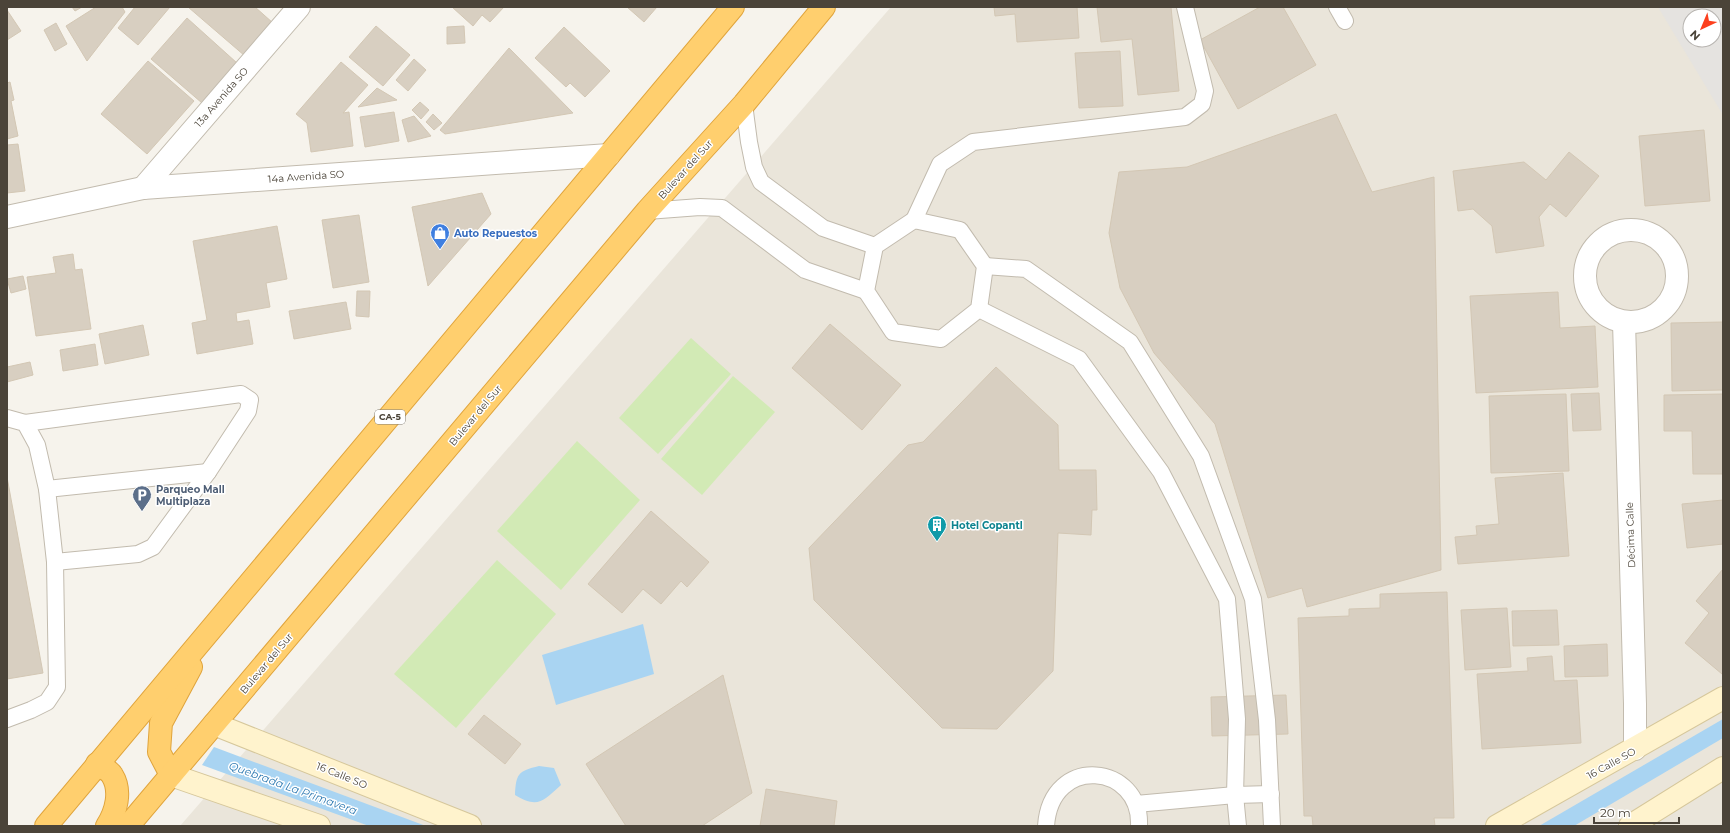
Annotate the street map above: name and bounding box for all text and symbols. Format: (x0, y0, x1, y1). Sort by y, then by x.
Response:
north arrow (1682, 8, 1722, 48)
text: N (1687, 27, 1703, 43)
street label: 13a Avenida SO (192, 65, 251, 130)
street label: Bulevar del Sur (655, 137, 716, 202)
street label: 14a Avenida SO (267, 167, 345, 186)
shop icon: Auto Repuestos (429, 222, 451, 250)
place label: Auto Repuestos (453, 227, 538, 240)
street label: Bulevar del Sur (446, 382, 505, 448)
road number: CA-5 (375, 410, 405, 424)
place label: Parqueo Mall Multiplaza (156, 483, 225, 508)
parking icon: Parqueo Mall Multiplaza (131, 484, 153, 512)
street label: Décima Calle (1623, 502, 1638, 568)
building icon: Hotel Copantl (926, 514, 948, 542)
place label: Hotel Copantl (951, 519, 1023, 532)
street label: Bulevar del Sur (237, 630, 296, 696)
street label: 16 Calle SO (1585, 745, 1638, 782)
water label: Quebrada La Primavera (227, 758, 359, 818)
street label: 16 Calle SO (314, 759, 369, 792)
scale bar (1594, 799, 1679, 825)
text: 20 m (1600, 805, 1631, 820)

